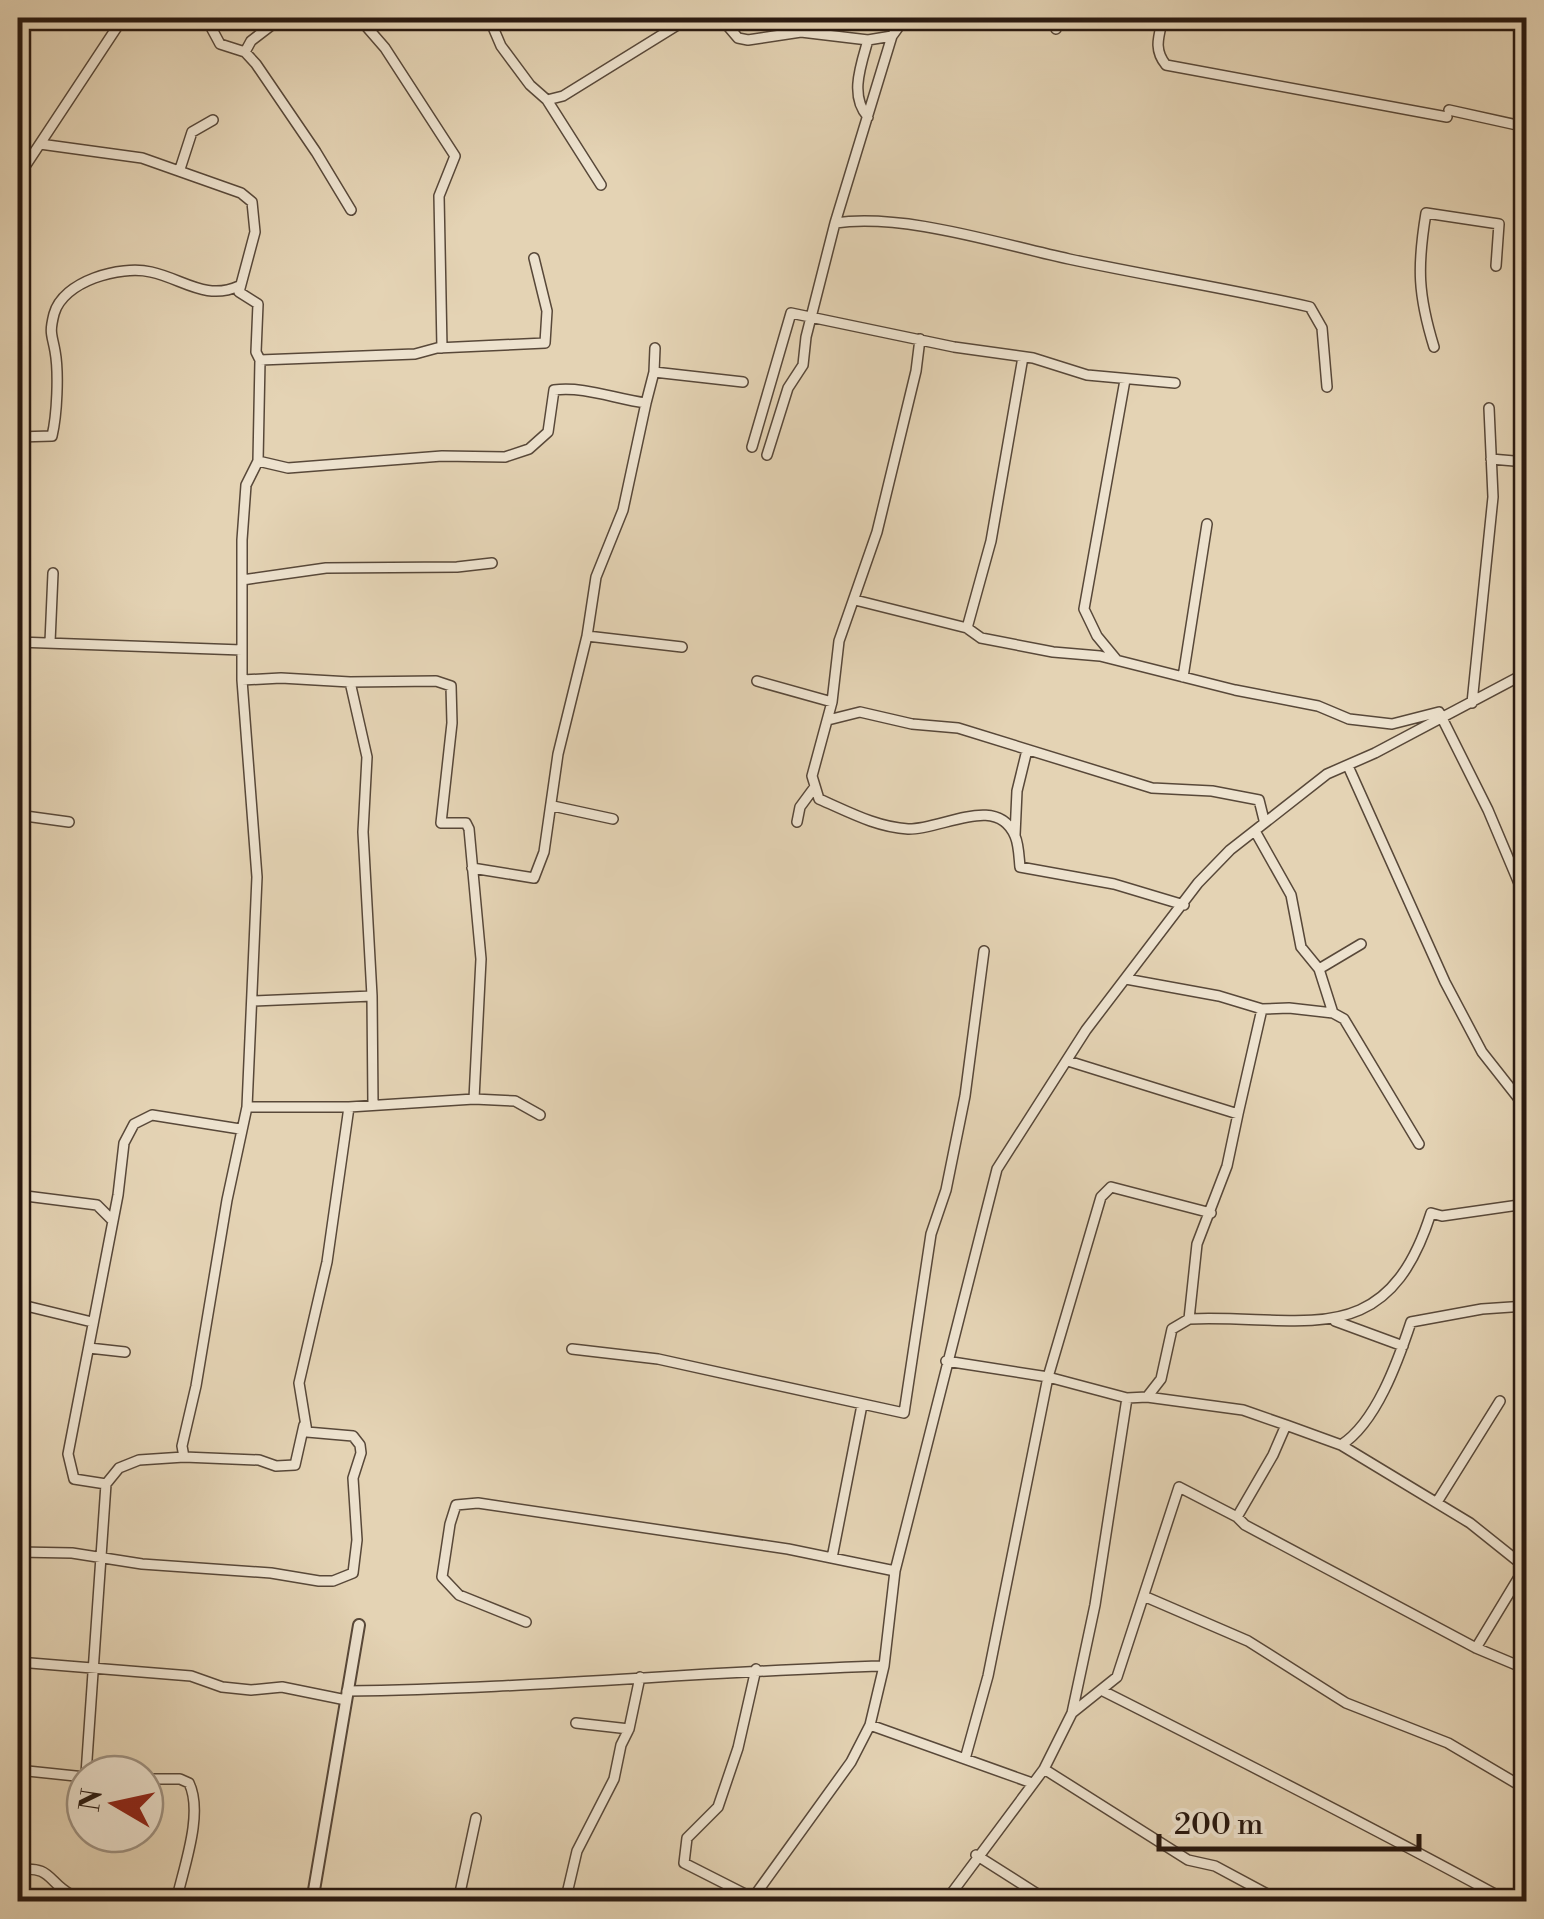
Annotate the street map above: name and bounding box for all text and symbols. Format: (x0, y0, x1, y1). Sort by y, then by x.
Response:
north arrow (65, 1754, 165, 1854)
text: N (73, 1787, 111, 1814)
scale bar (1159, 1789, 1419, 1851)
text: 200 m (1174, 1806, 1263, 1844)

